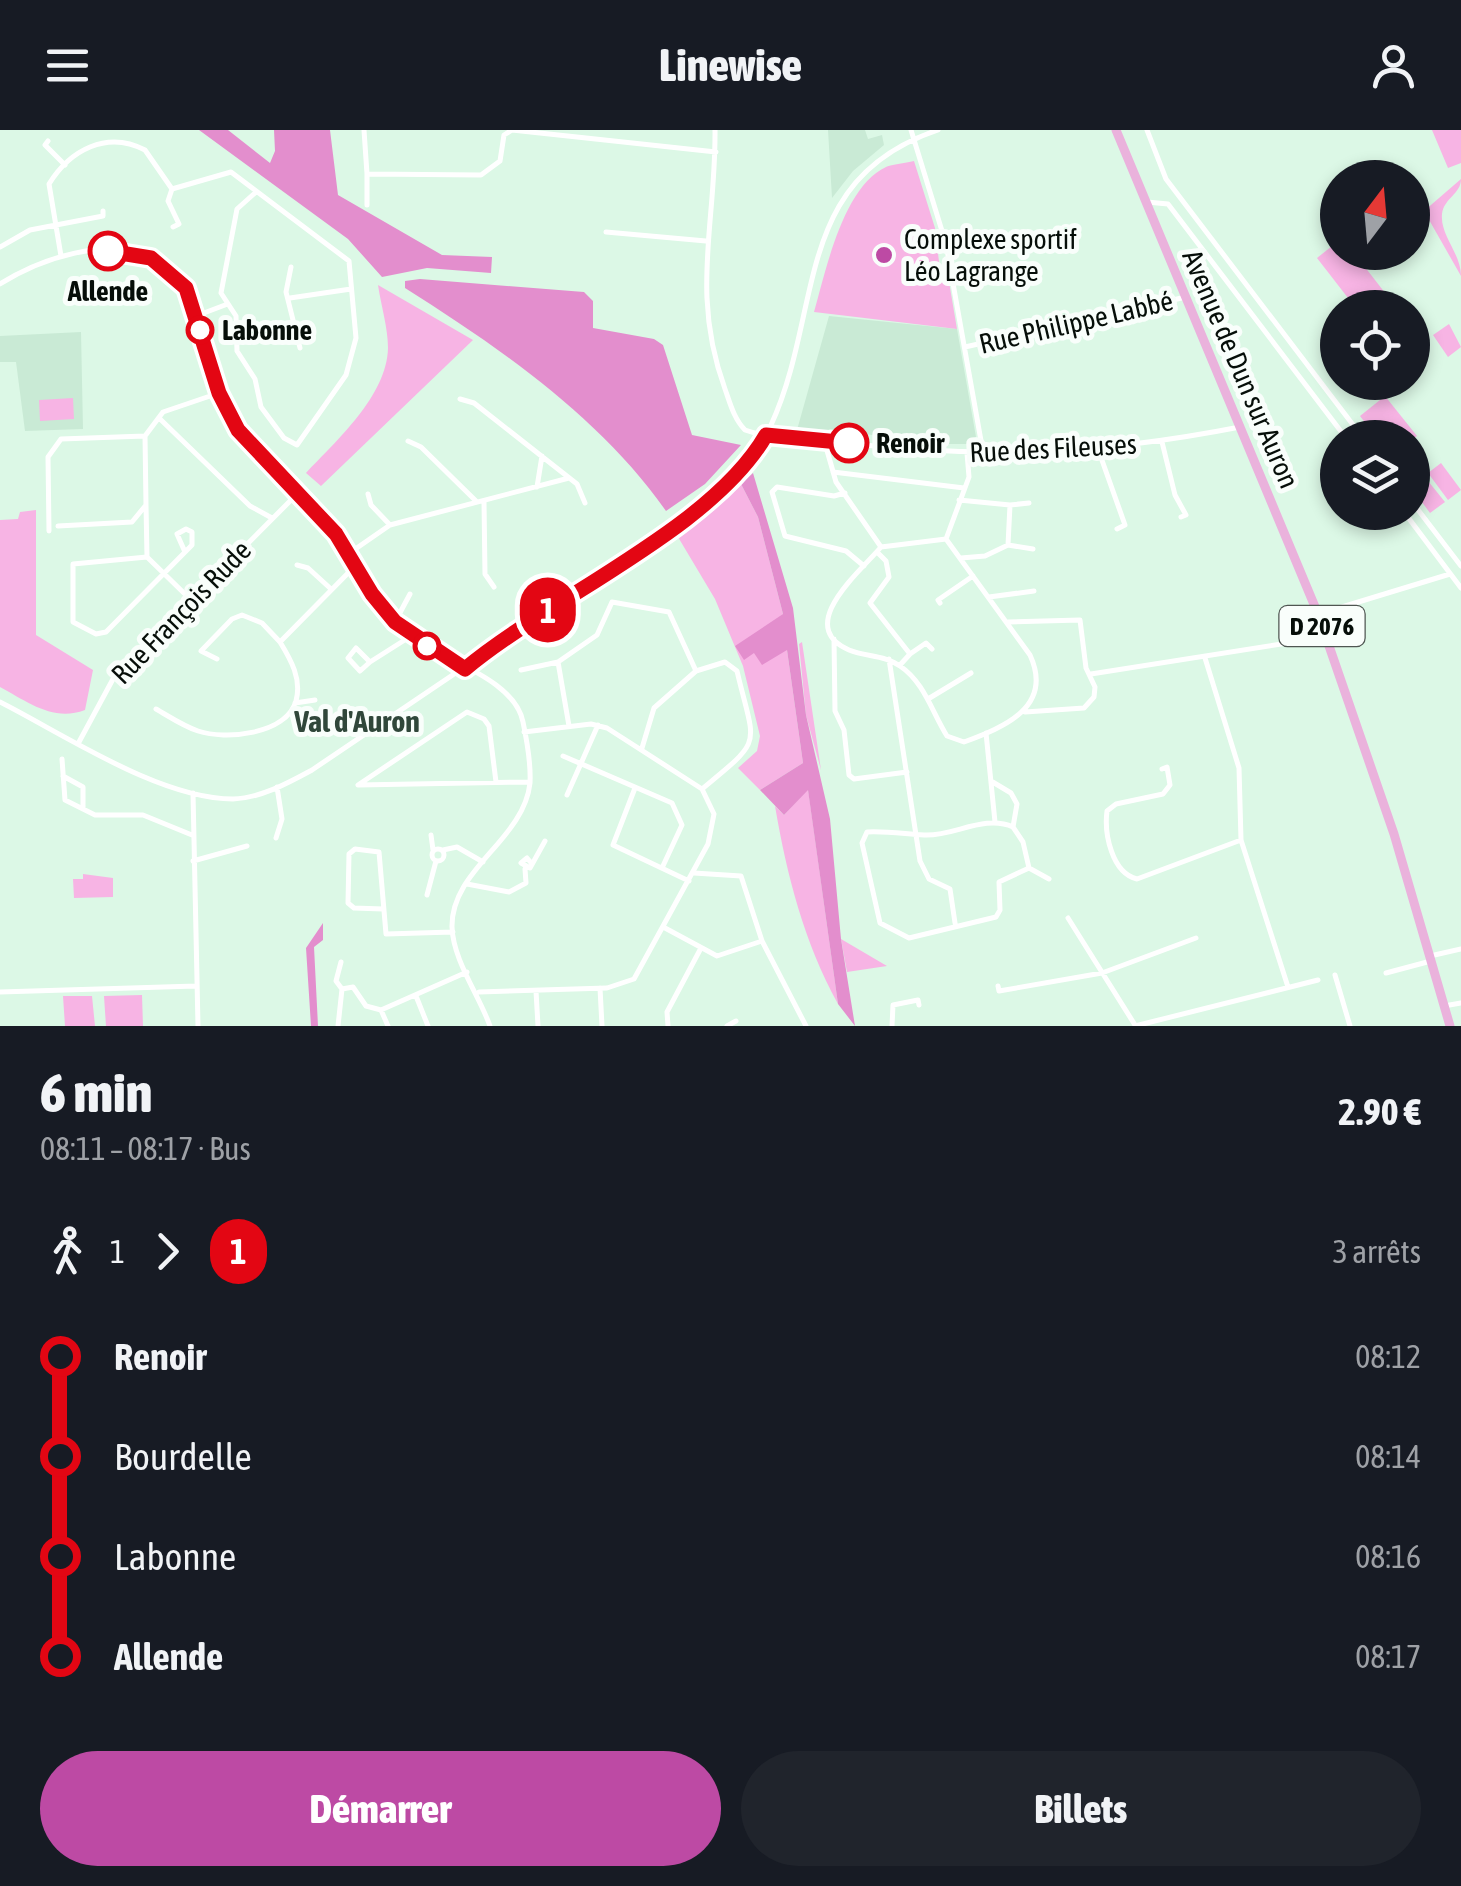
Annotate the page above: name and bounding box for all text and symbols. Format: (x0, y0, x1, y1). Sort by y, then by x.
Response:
icon: menu (40, 38, 95, 93)
icon: person (1366, 38, 1421, 93)
text: Linewise (659, 39, 802, 91)
north arrow (1320, 160, 1430, 270)
map controls (1320, 160, 1430, 530)
place label: Complexe sportif Léo Lagrange (904, 223, 1077, 287)
marker: Allende (89, 232, 127, 270)
marker: Complexe sportif Léo Lagrange (873, 244, 895, 266)
street label: Avenue de Dun sur Auron (1176, 245, 1306, 493)
place label: Allende (67, 275, 148, 307)
street label: Rue Philippe Labbé (976, 284, 1176, 360)
button: locate (1320, 290, 1430, 400)
place label: Labonne (222, 314, 312, 346)
marker: Labonne (187, 317, 213, 343)
button: layers (1320, 420, 1430, 530)
marker: Renoir (830, 424, 868, 462)
place label: Renoir (876, 427, 945, 459)
street label: Rue des Fileuses (969, 428, 1137, 468)
street label: Rue François Rude (105, 534, 257, 690)
line badge: 1 (516, 578, 580, 642)
text: 1 (540, 590, 556, 630)
road number: D 2076 (1280, 606, 1364, 646)
unlabelled marker (414, 633, 440, 659)
district label: Val d'Auron (293, 704, 420, 738)
text: 6 min (40, 1061, 152, 1124)
text: 2.90 € (1338, 1090, 1421, 1133)
text: 08:11 – 08:17 · Bus (40, 1130, 251, 1167)
icon: walk (40, 1224, 95, 1279)
icon: forward (140, 1224, 195, 1279)
text: 1 (230, 1231, 247, 1271)
text: 1 (110, 1233, 125, 1270)
text: 3 arrêts (1333, 1233, 1421, 1270)
text: Renoir (114, 1335, 207, 1378)
text: 08:12 (1355, 1338, 1421, 1375)
text: Bourdelle (114, 1435, 252, 1478)
text: 08:14 (1355, 1438, 1421, 1475)
text: Labonne (114, 1535, 236, 1578)
text: 08:16 (1355, 1538, 1421, 1575)
text: Allende (114, 1635, 223, 1678)
text: 08:17 (1355, 1638, 1421, 1675)
button: Démarrer (40, 1751, 721, 1866)
button: Billets (741, 1751, 1421, 1866)

